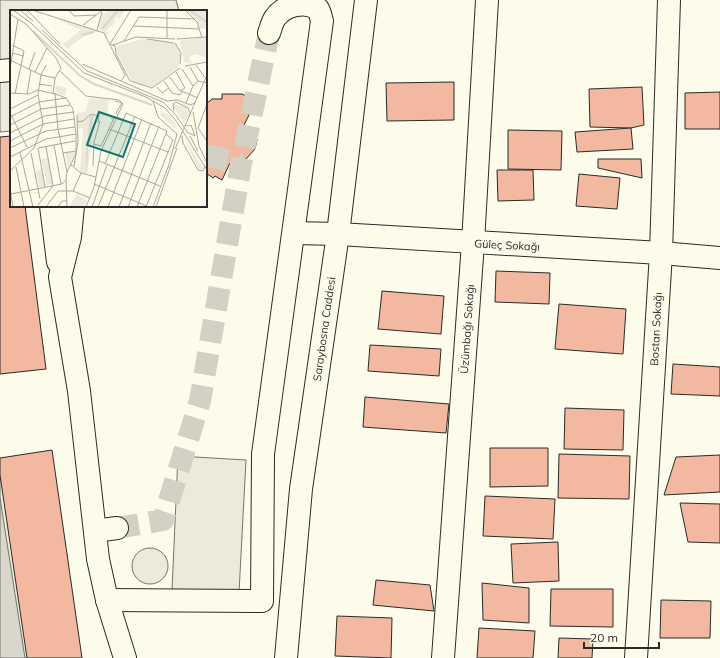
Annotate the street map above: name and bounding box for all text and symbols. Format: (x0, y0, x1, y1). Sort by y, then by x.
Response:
inset map (10, 10, 207, 207)
street label: Güleç Sokağı (474, 236, 540, 254)
street label: Saraybosna Caddesi (310, 276, 338, 382)
street label: Üzümbağı Sokağı (457, 284, 477, 374)
street label: Bostan Sokağı (647, 292, 665, 366)
scale bar (584, 624, 659, 650)
text: 20 m (590, 630, 618, 645)

